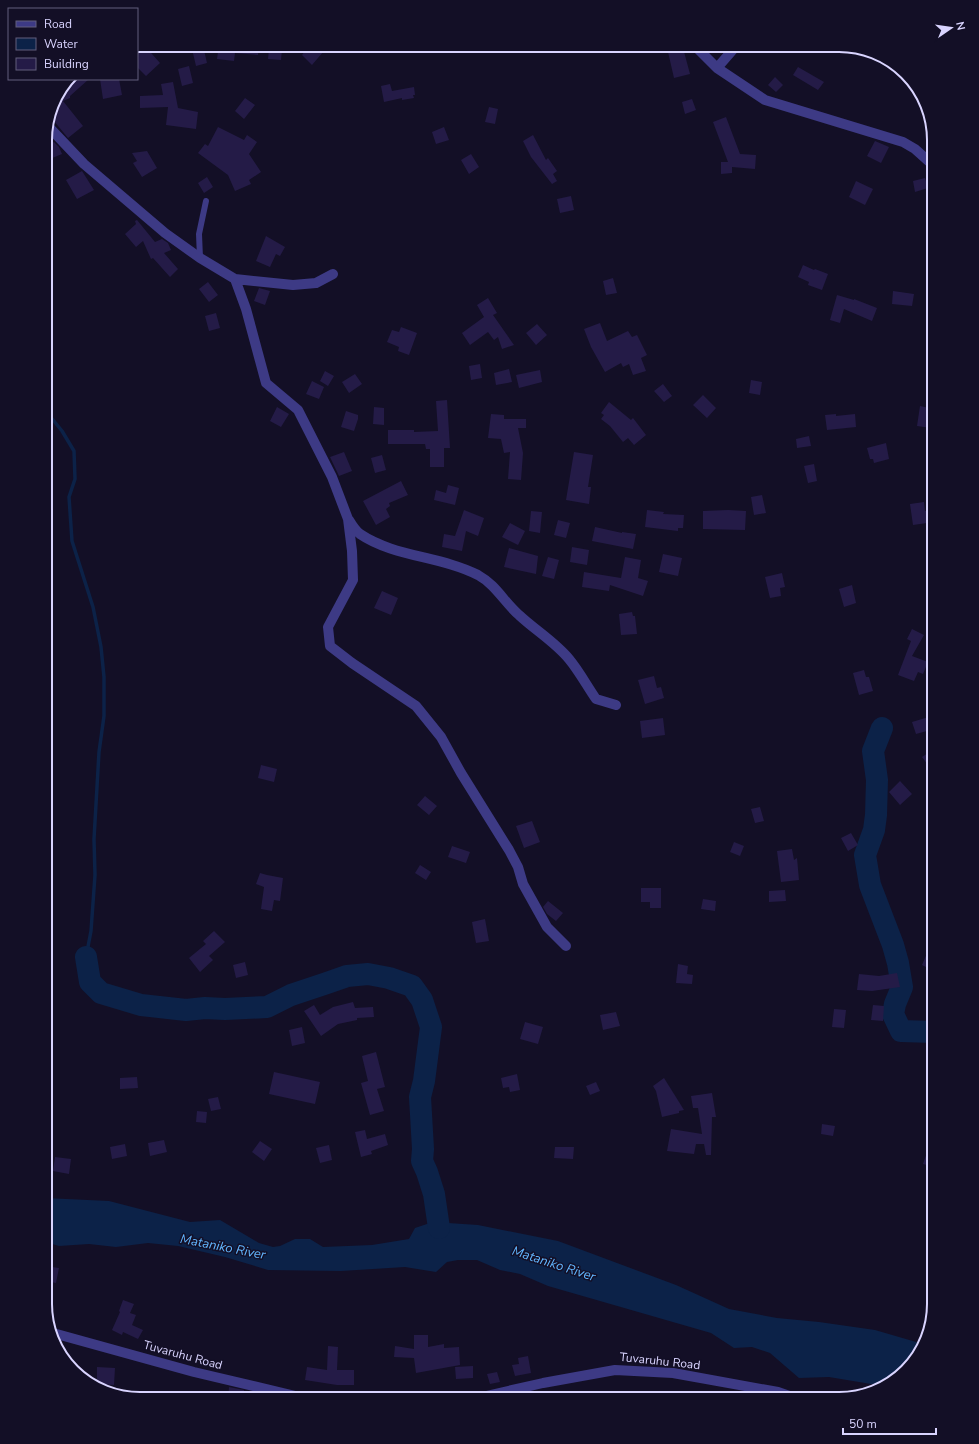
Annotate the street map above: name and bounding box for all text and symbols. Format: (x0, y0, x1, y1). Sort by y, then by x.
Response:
legend (8, 8, 138, 80)
north arrow (931, 8, 971, 48)
text: Road (44, 16, 72, 32)
text: N (952, 20, 968, 32)
text: Water (44, 36, 78, 52)
text: Building (44, 56, 89, 72)
water label: Mataniko River (179, 1230, 267, 1264)
water label: Mataniko River (510, 1242, 598, 1286)
street label: Tuvaruhu Road (142, 1337, 224, 1373)
street label: Tuvaruhu Road (619, 1349, 701, 1373)
scale bar (843, 1410, 936, 1436)
text: 50 m (849, 1416, 877, 1432)

